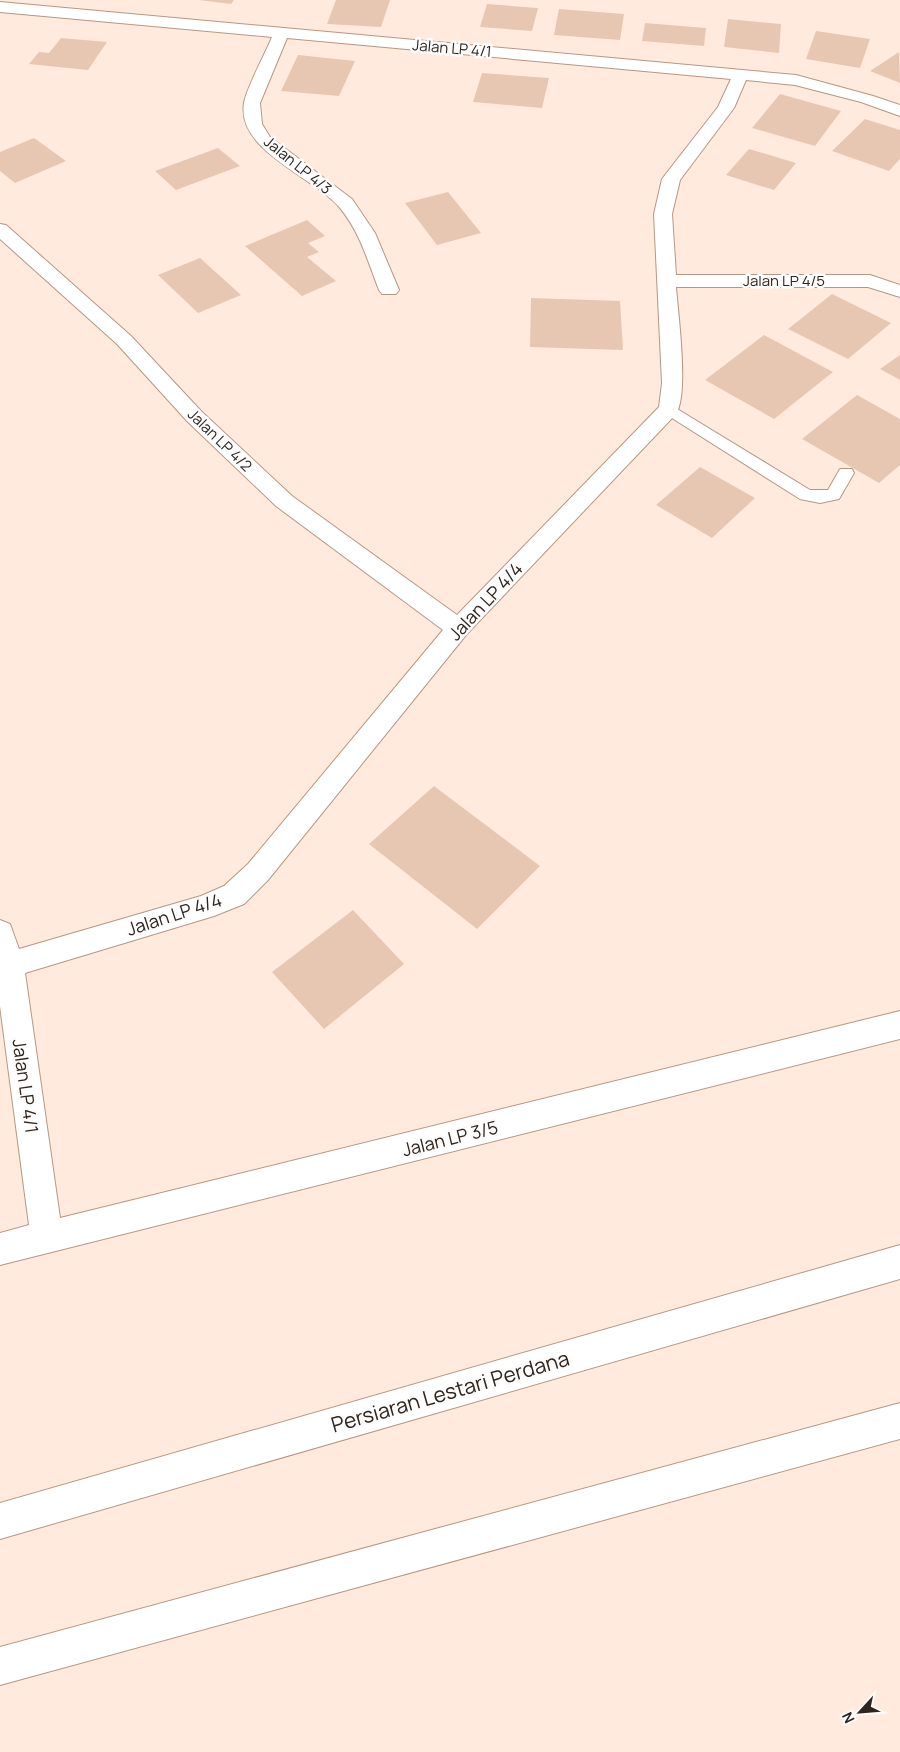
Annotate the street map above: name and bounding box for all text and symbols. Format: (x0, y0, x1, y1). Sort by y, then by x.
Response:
street label: Jalan LP 4/1 (412, 34, 492, 62)
street label: Jalan LP 4/3 (260, 131, 336, 199)
street label: Jalan LP 4/5 (743, 270, 825, 291)
street label: Jalan LP 4/2 (183, 404, 257, 476)
street label: Jalan LP 4/4 (443, 557, 527, 645)
street label: Jalan LP 4/4 (123, 887, 225, 941)
street label: Jalan LP 4/1 (7, 1037, 45, 1135)
street label: Jalan LP 3/5 (400, 1115, 500, 1161)
street label: Persiaran Lestari Perdana (328, 1344, 572, 1438)
north arrow (835, 1687, 885, 1737)
text: N (837, 1709, 859, 1727)

